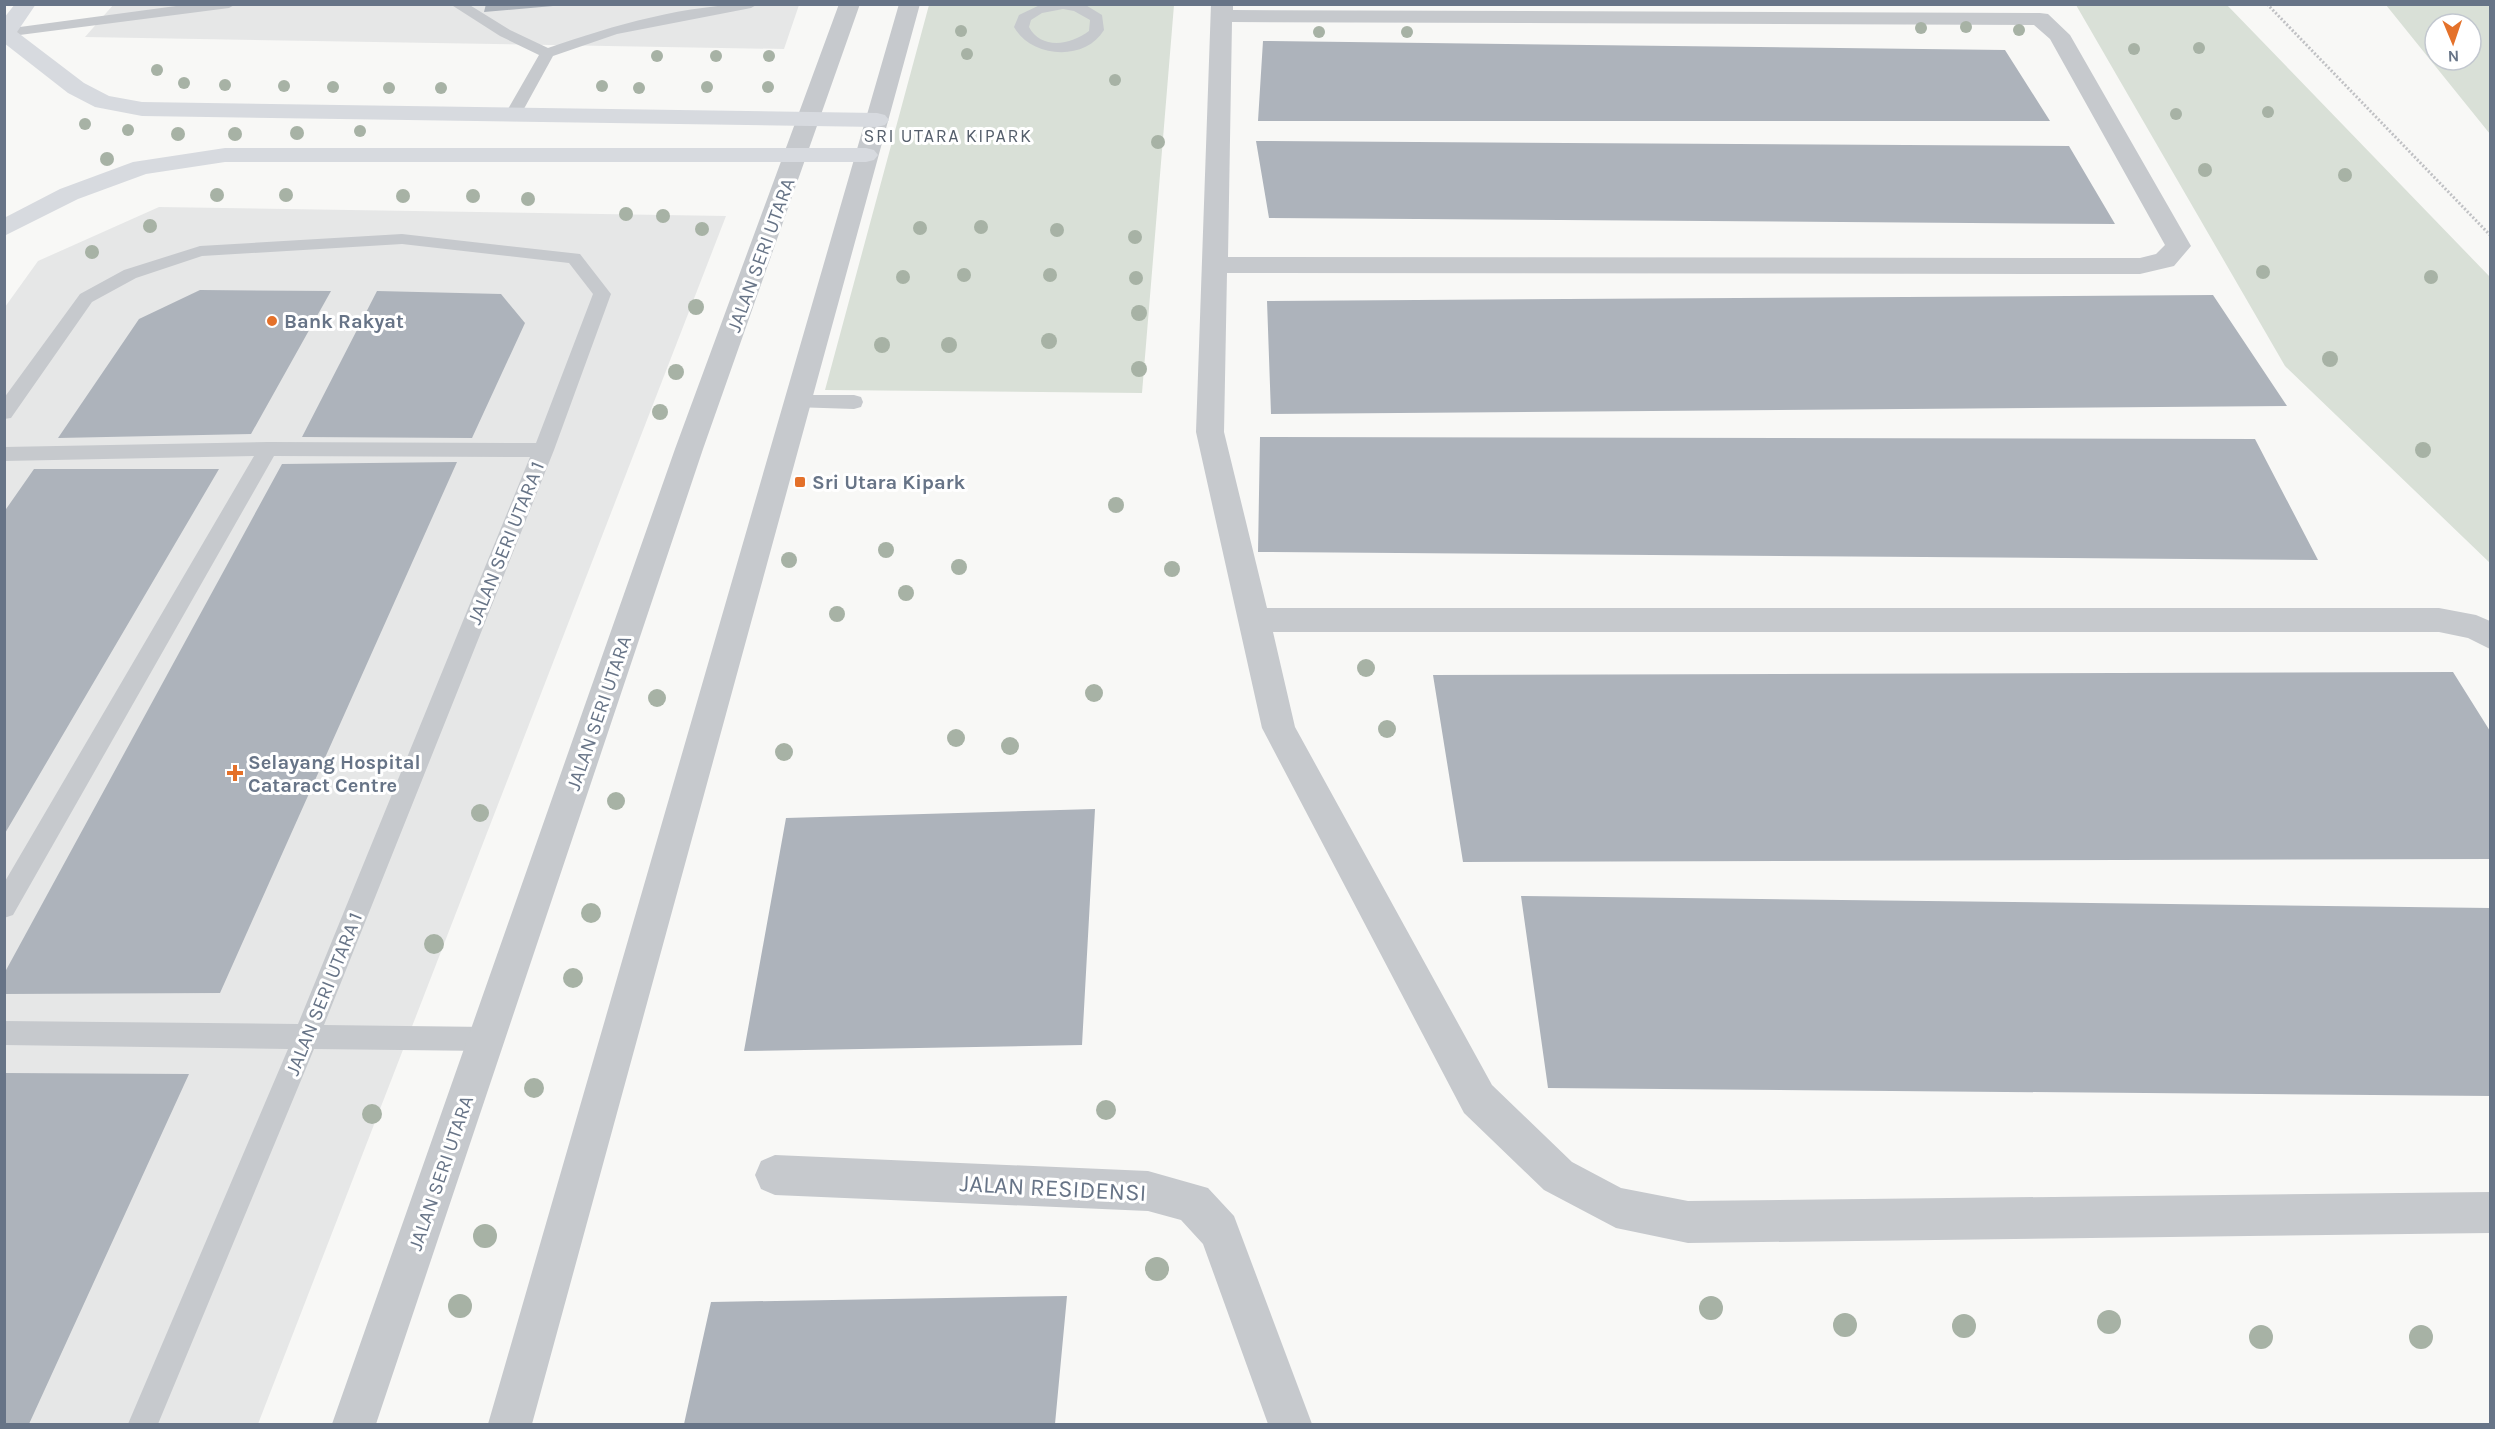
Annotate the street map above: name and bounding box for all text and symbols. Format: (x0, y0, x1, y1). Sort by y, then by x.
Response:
north arrow (2423, 12, 2483, 72)
text: N (2447, 47, 2460, 66)
district label: SRI UTARA KIPARK (864, 125, 1032, 147)
street label: JALAN SERI UTARA (722, 175, 800, 335)
place label: Bank Rakyat (284, 310, 404, 333)
marker: Bank Rakyat (265, 314, 279, 328)
street label: JALAN SERI UTARA 1 (463, 458, 549, 628)
place label: Sri Utara Kipark (812, 471, 966, 494)
marker: Sri Utara Kipark (793, 475, 807, 489)
street label: JALAN SERI UTARA (562, 633, 636, 793)
place label: Selayang Hospital Cataract Centre (248, 751, 421, 797)
marker: Selayang Hospital Cataract Centre (226, 764, 244, 782)
street label: JALAN SERI UTARA 1 (281, 909, 367, 1079)
street label: JALAN SERI UTARA (404, 1093, 478, 1253)
street label: JALAN RESIDENSI (959, 1169, 1147, 1207)

